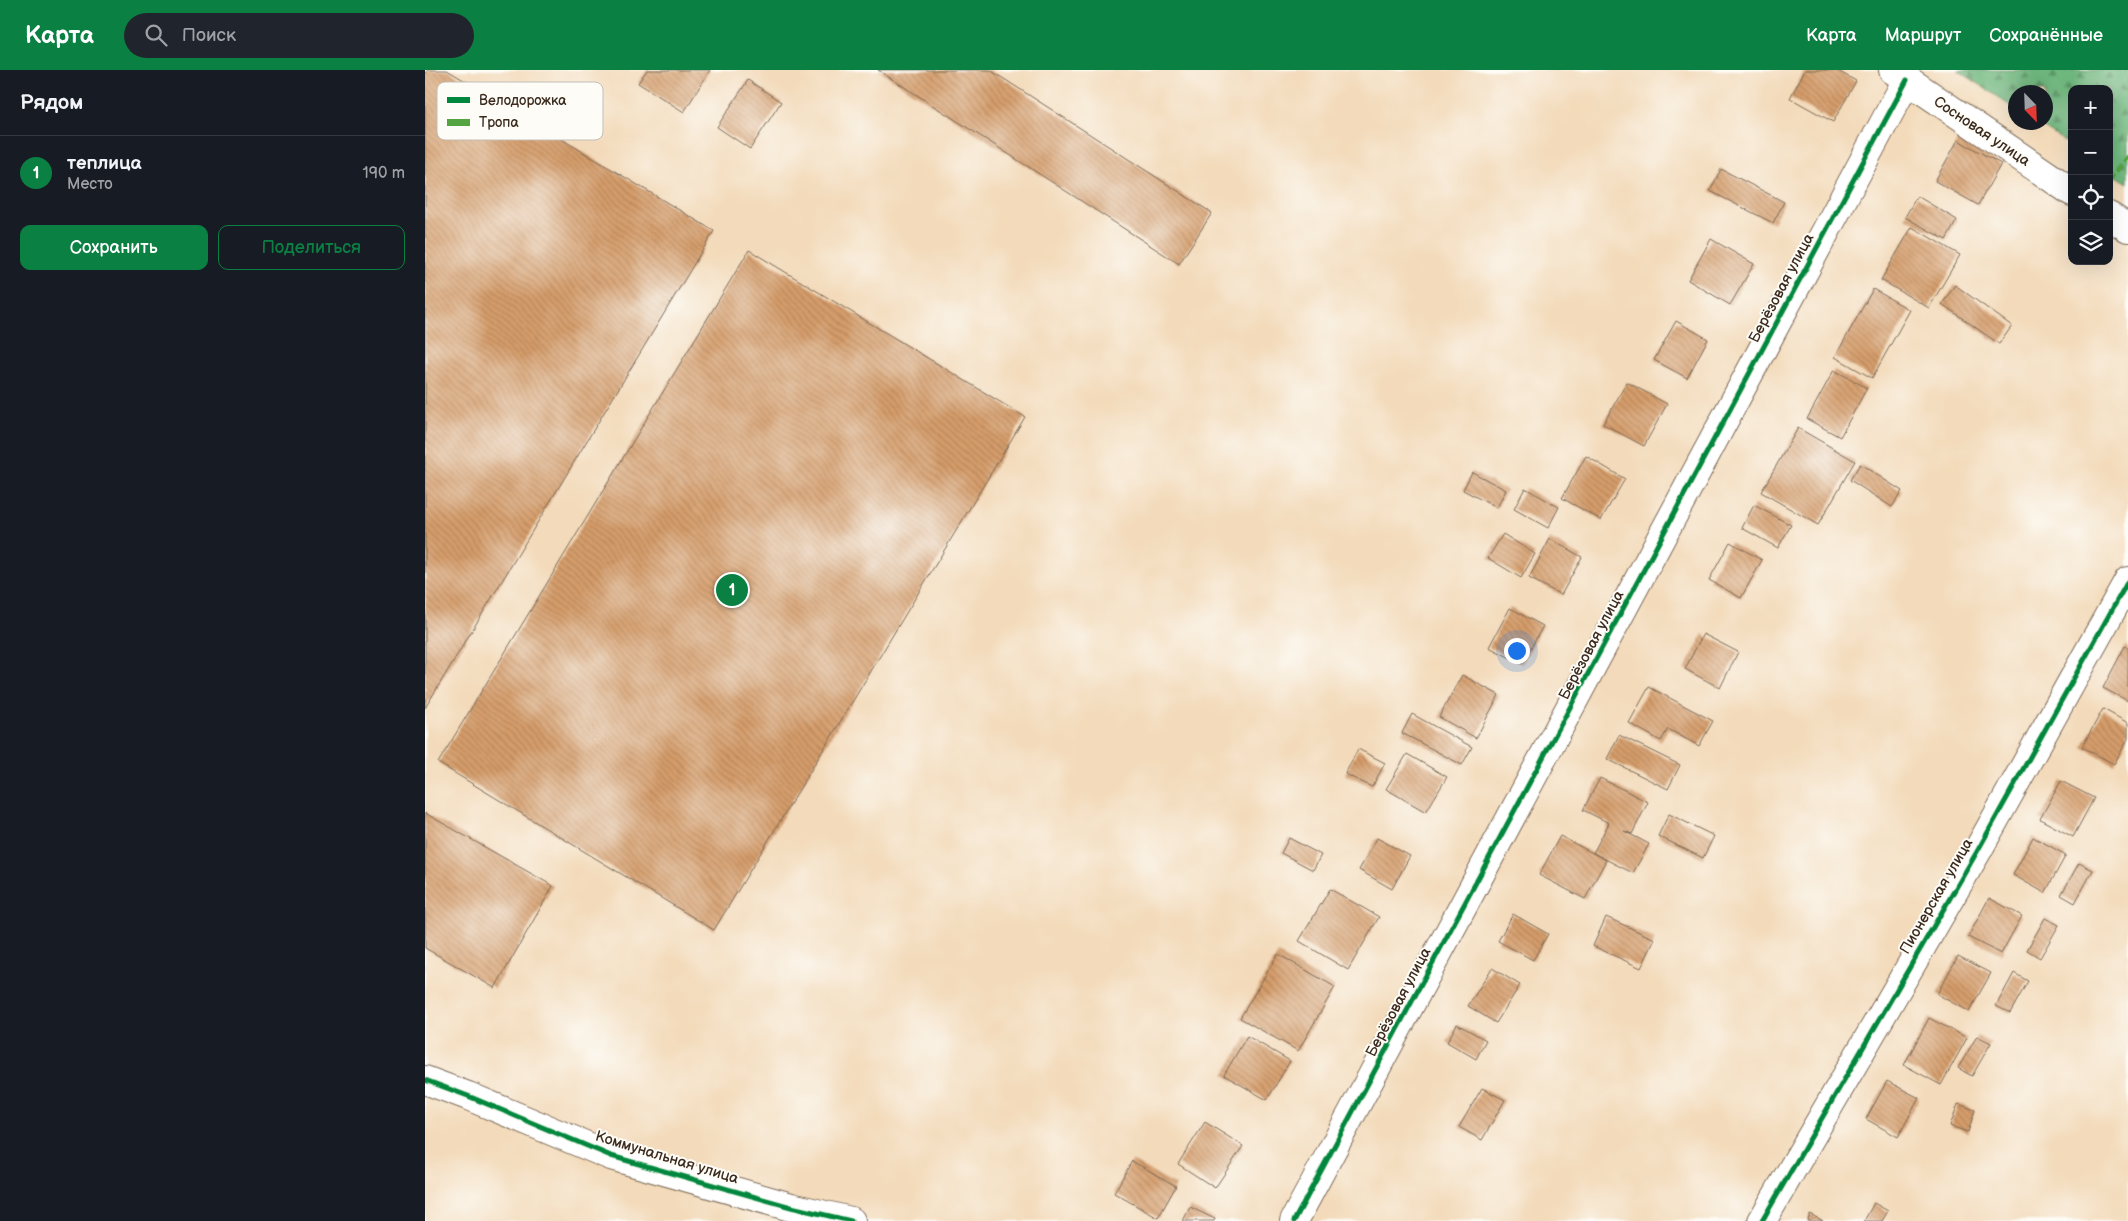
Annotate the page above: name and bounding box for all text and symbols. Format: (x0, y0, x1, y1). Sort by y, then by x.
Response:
search box (124, 13, 474, 58)
text: Карта (25, 21, 94, 50)
icon: search (142, 21, 170, 49)
text: Поиск (182, 24, 236, 47)
text: Карта (1806, 25, 1857, 46)
text: Маршрут (1885, 25, 1961, 46)
text: Сохранённые (1989, 25, 2103, 46)
legend (437, 82, 603, 140)
north arrow (2008, 85, 2053, 130)
map controls (2068, 85, 2113, 265)
button: + (2068, 85, 2113, 130)
text: Рядом (20, 90, 83, 115)
text: Велодорожка (479, 92, 567, 109)
street label: Сосновая улица (1930, 92, 2034, 171)
text: Тропа (479, 114, 519, 131)
button: − (2068, 130, 2113, 175)
text: теплица (67, 152, 142, 175)
text: 1 (33, 164, 39, 183)
text: 190 m (363, 164, 405, 183)
text: Место (67, 175, 113, 194)
button: locate (2068, 175, 2113, 220)
button: layers (2068, 220, 2113, 265)
button: Сохранить (20, 225, 208, 270)
button: Поделиться (218, 225, 405, 270)
street label: Берёзовая улица (1745, 230, 1818, 346)
pin: 1 (716, 571, 748, 609)
street label: Берёзовая улица (1555, 587, 1628, 703)
your location (1504, 638, 1530, 664)
street label: Пионерская улица (1896, 835, 1977, 958)
street label: Берёзовая улица (1362, 944, 1435, 1060)
street label: Коммунальная улица (593, 1127, 741, 1188)

